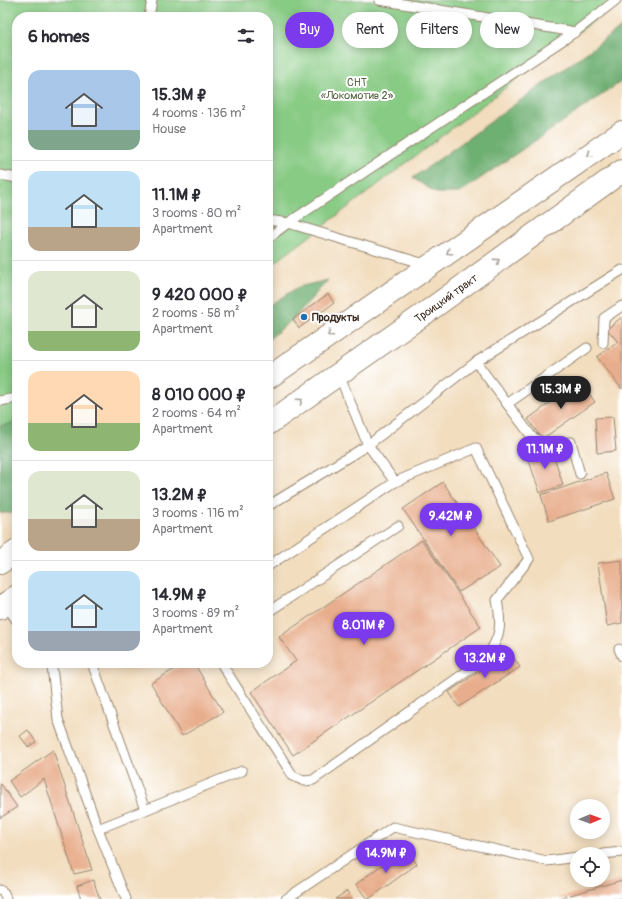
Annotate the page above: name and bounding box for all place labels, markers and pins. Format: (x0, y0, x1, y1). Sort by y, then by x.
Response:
place label: Продукты (312, 311, 359, 324)
marker: Продукты (299, 312, 309, 322)
pin: 15.3M ₽ (524, 376, 598, 410)
pin: 11.1M ₽ (508, 436, 582, 470)
pin: 9.42M ₽ (414, 503, 488, 537)
pin: 8.01M ₽ (327, 612, 401, 646)
pin: 13.2M ₽ (448, 645, 522, 679)
pin: 14.9M ₽ (349, 840, 423, 874)

